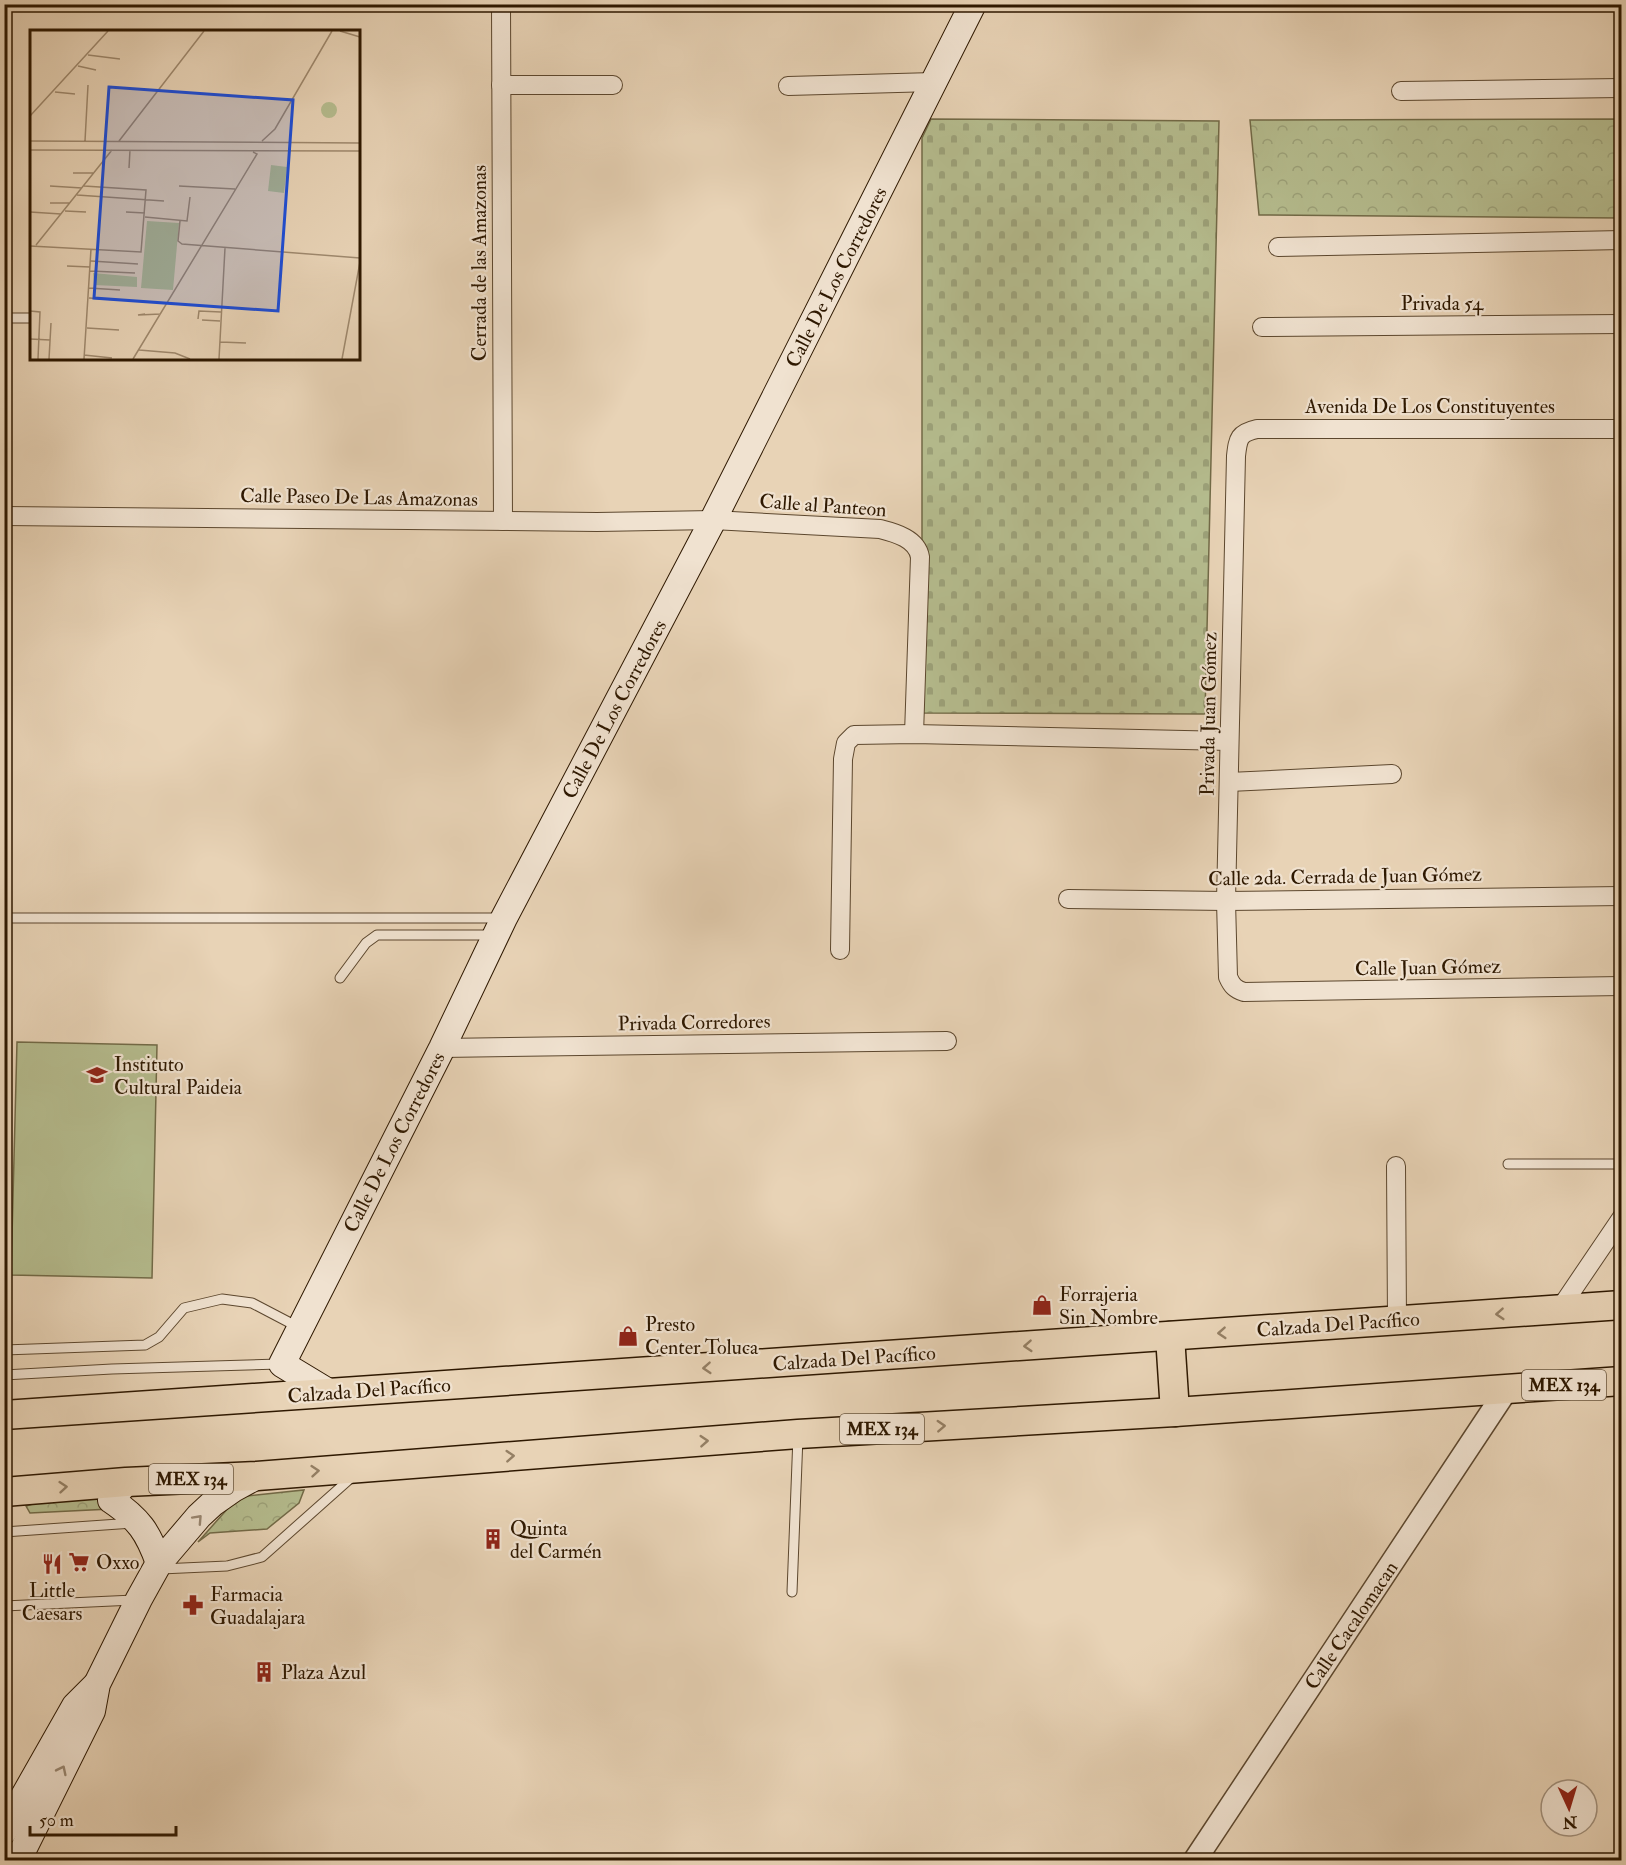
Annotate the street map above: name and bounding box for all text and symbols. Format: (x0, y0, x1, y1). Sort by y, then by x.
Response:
inset map (30, 30, 360, 360)
street label: Cerrada de las Amazonas (467, 165, 492, 361)
street label: Calle De Los Corredores (780, 183, 893, 372)
street label: Privada 54 (1401, 291, 1484, 316)
street label: Avenida De Los Constituyentes (1304, 394, 1555, 419)
street label: Calle Paseo De Las Amazonas (240, 483, 478, 512)
street label: Calle al Panteon (758, 489, 887, 522)
street label: Calle De Los Corredores (557, 615, 672, 803)
street label: Privada Juan Gómez (1195, 632, 1222, 796)
street label: Calle 2da. Cerrada de Juan Gómez (1208, 862, 1482, 891)
street label: Calle Juan Gómez (1355, 954, 1502, 981)
street label: Privada Corredores (617, 1009, 771, 1036)
street label: Calle De Los Corredores (338, 1048, 451, 1237)
place label: Instituto Cultural Paideia (114, 1052, 243, 1100)
school or university icon: Instituto Cultural Paideia (85, 1063, 109, 1087)
place label: Forrajeria Sin Nombre (1059, 1282, 1158, 1330)
shop icon: Forrajeria Sin Nombre (1030, 1293, 1054, 1317)
street label: Calzada Del Pacífico (1256, 1306, 1420, 1343)
one-way arrow (1496, 1307, 1505, 1320)
place label: Presto Center Toluca (645, 1312, 759, 1360)
shop icon: Presto Center Toluca (616, 1324, 640, 1348)
one-way arrow (1218, 1326, 1227, 1339)
one-way arrow (1023, 1339, 1032, 1352)
street label: Calzada Del Pacífico (772, 1340, 936, 1377)
one-way arrow (703, 1361, 712, 1374)
road number: MEX 134 (1522, 1370, 1606, 1400)
street label: Calzada Del Pacífico (287, 1372, 451, 1409)
road number: MEX 134 (840, 1414, 924, 1444)
one-way arrow (936, 1419, 945, 1432)
one-way arrow (700, 1435, 709, 1448)
one-way arrow (505, 1450, 514, 1463)
road number: MEX 134 (149, 1464, 233, 1494)
one-way arrow (311, 1465, 320, 1478)
one-way arrow (58, 1481, 67, 1494)
one-way arrow (190, 1515, 201, 1526)
place label: Quinta del Carmén (510, 1516, 602, 1564)
building icon: Quinta del Carmén (481, 1527, 505, 1551)
supermarket icon: Oxxo (67, 1550, 91, 1574)
place label: Oxxo (96, 1550, 139, 1575)
restaurant icon: Little Caesars (40, 1552, 64, 1576)
street label: Calle Cacalomacan (1299, 1556, 1404, 1694)
place label: Little Caesars (22, 1578, 82, 1626)
place label: Farmacia Guadalajara (210, 1582, 306, 1630)
pharmacy icon: Farmacia Guadalajara (181, 1593, 205, 1617)
building icon: Plaza Azul (252, 1660, 276, 1684)
place label: Plaza Azul (281, 1660, 366, 1685)
one-way arrow (55, 1766, 67, 1777)
north arrow (1539, 1778, 1599, 1838)
scale bar (30, 1799, 176, 1837)
text: 50 m (39, 1809, 74, 1832)
text: N (1561, 1811, 1579, 1832)

